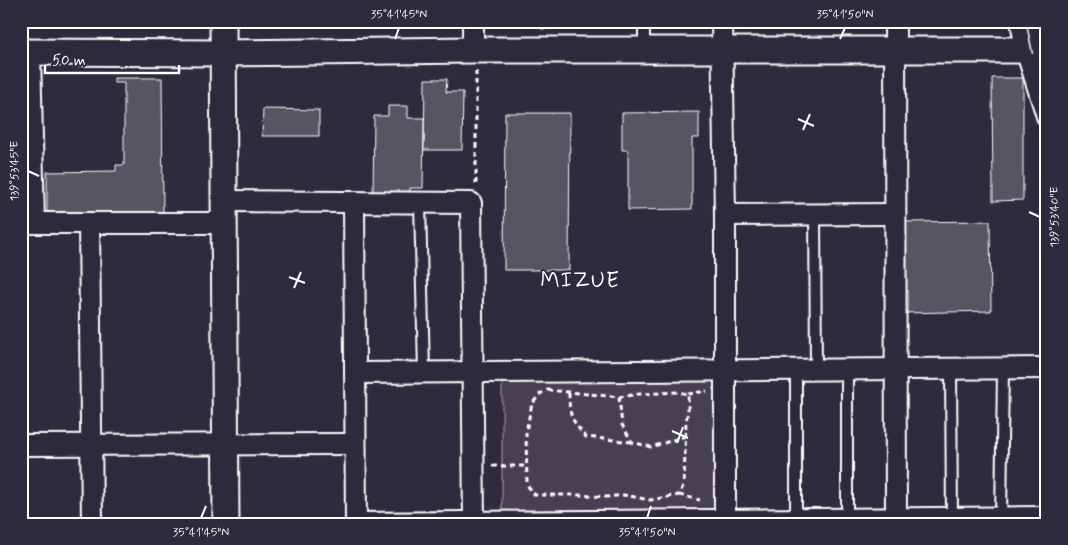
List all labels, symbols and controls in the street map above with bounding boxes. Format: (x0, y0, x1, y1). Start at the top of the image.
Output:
text: 35°41'45"N (371, 7, 427, 23)
text: 35°41'50"N (817, 7, 874, 23)
scale bar (45, 42, 179, 74)
text: 50 m (52, 51, 86, 71)
text: 139°53'45"E (7, 141, 23, 201)
text: 139°53'40"E (1047, 187, 1063, 247)
district label: MIZUE (540, 267, 620, 295)
text: 35°41'45"N (173, 525, 229, 541)
text: 35°41'50"N (619, 525, 676, 541)

